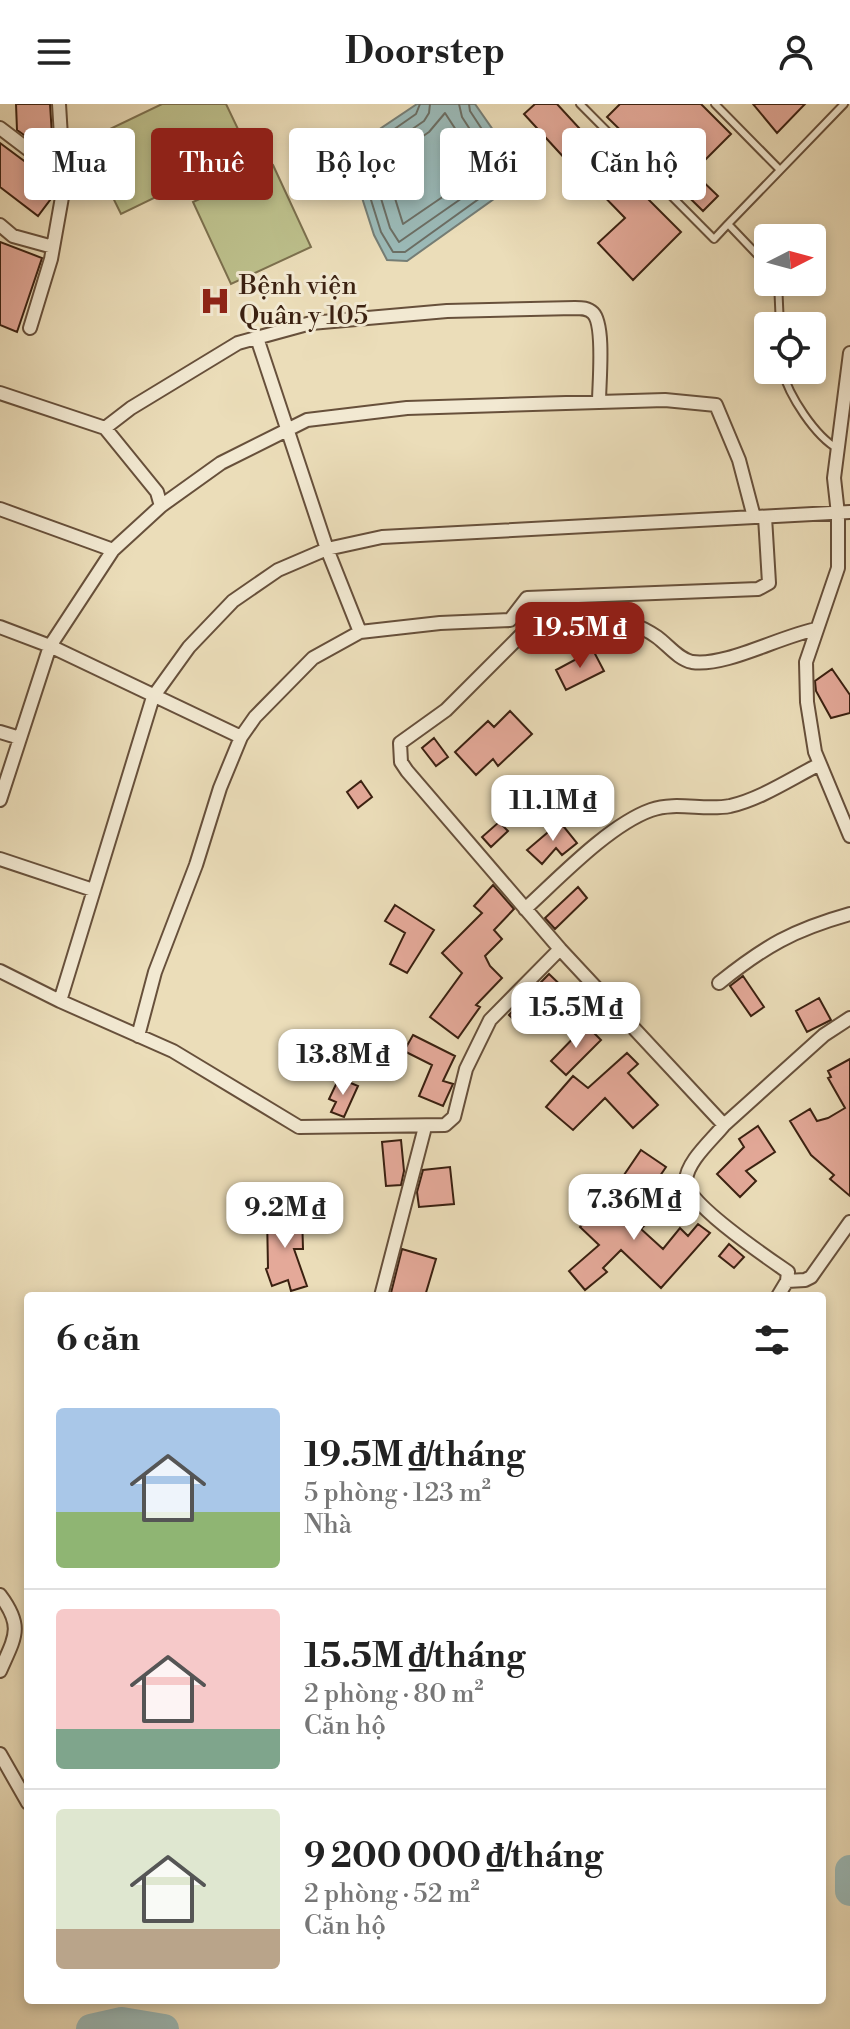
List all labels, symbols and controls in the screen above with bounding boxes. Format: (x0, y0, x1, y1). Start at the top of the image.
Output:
icon: menu (32, 30, 76, 74)
text: Doorstep (345, 30, 505, 75)
icon: person (774, 30, 818, 74)
chip: Mua (24, 128, 135, 200)
chip: Thuê (151, 128, 273, 200)
chip: Bộ lọc (289, 128, 424, 200)
chip: Mới (440, 128, 546, 200)
chip: Căn hộ (562, 128, 706, 200)
north arrow (754, 224, 826, 296)
map controls (754, 224, 826, 384)
place label: Bệnh viện Quân y 105 (238, 270, 368, 332)
hospital icon: Bệnh viện Quân y 105 (198, 284, 232, 318)
button: locate (754, 312, 826, 384)
pin: 19.5M ₫ (506, 602, 654, 670)
text: 19.5M ₫ (533, 612, 627, 644)
pin: 11.1M ₫ (479, 775, 627, 843)
text: 11.1M ₫ (509, 785, 597, 817)
pin: 15.5M ₫ (502, 982, 650, 1050)
text: 15.5M ₫ (529, 992, 623, 1024)
pin: 13.8M ₫ (269, 1029, 417, 1097)
text: 13.8M ₫ (296, 1039, 390, 1071)
pin: 7.36M ₫ (560, 1174, 708, 1242)
pin: 9.2M ₫ (220, 1182, 350, 1250)
text: 7.36M ₫ (587, 1184, 681, 1216)
text: 9.2M ₫ (244, 1192, 326, 1224)
icon: filters (750, 1318, 794, 1362)
text: 6 căn (56, 1319, 140, 1361)
text: 19.5M ₫/tháng (304, 1435, 525, 1477)
icon: home (120, 1440, 216, 1536)
text: 5 phòng · 123 m² (304, 1477, 491, 1509)
text: Nhà (304, 1509, 352, 1541)
text: 15.5M ₫/tháng (304, 1636, 525, 1678)
icon: home (120, 1641, 216, 1737)
text: 2 phòng · 80 m² (304, 1678, 484, 1710)
text: Căn hộ (304, 1710, 386, 1742)
text: 9 200 000 ₫/tháng (304, 1836, 603, 1878)
icon: home (120, 1841, 216, 1937)
text: 2 phòng · 52 m² (304, 1878, 480, 1910)
text: Căn hộ (304, 1910, 386, 1942)

